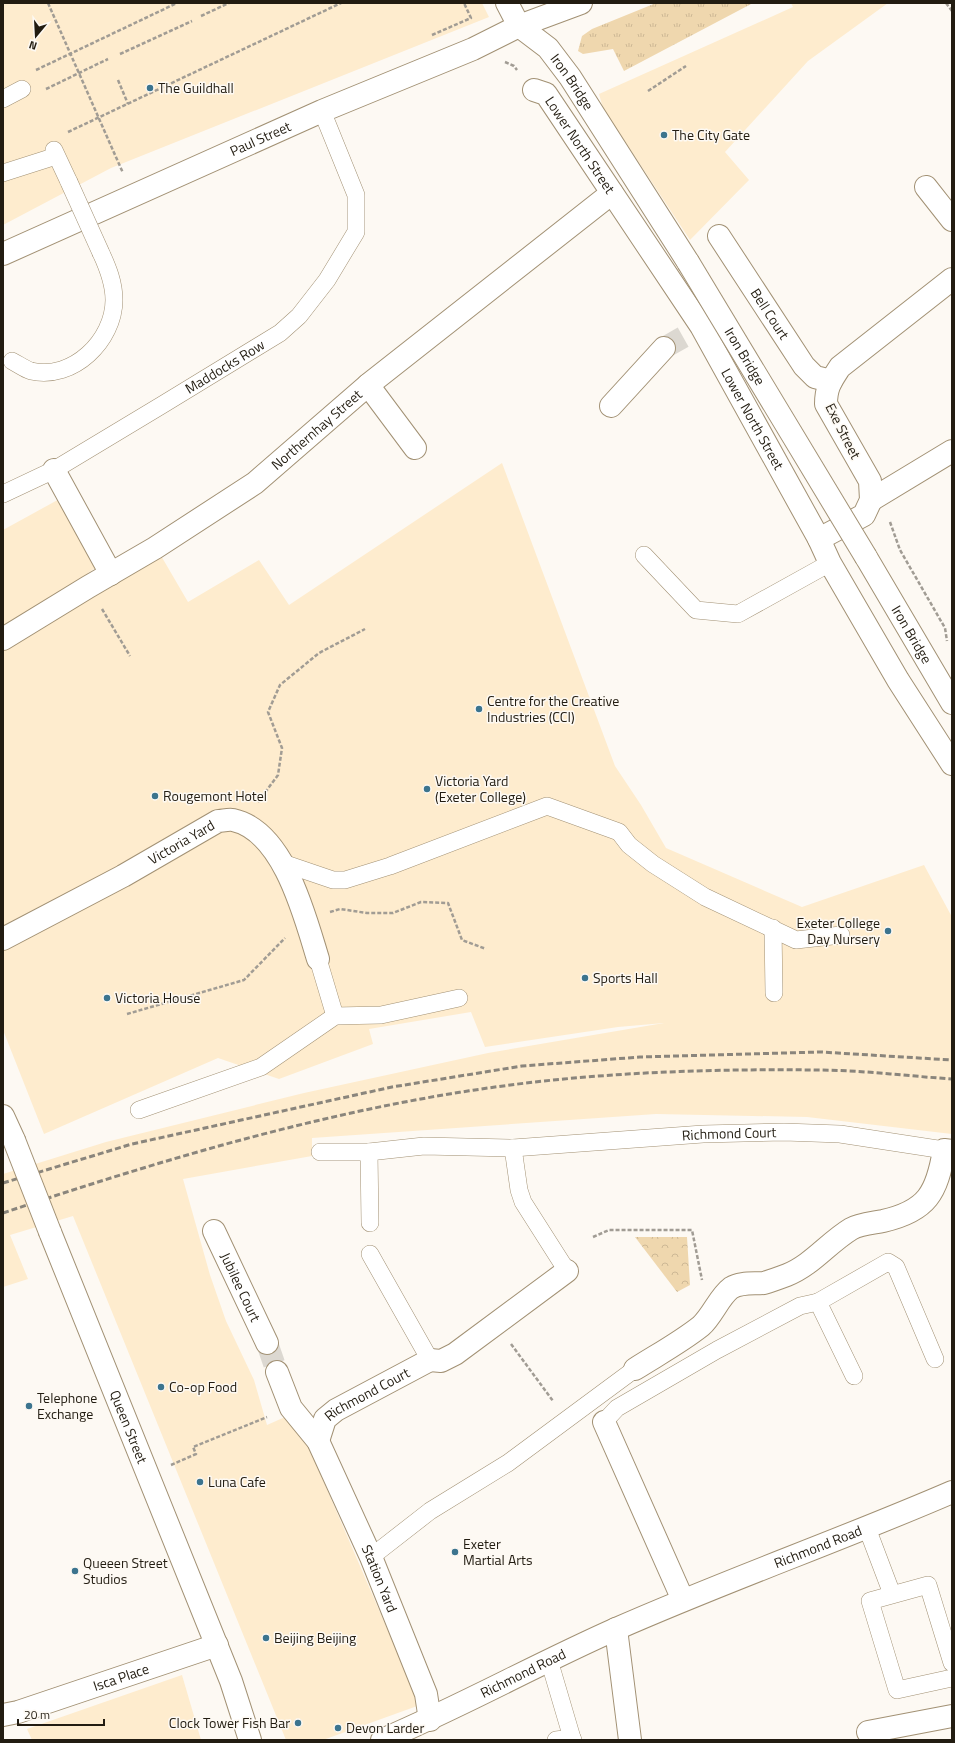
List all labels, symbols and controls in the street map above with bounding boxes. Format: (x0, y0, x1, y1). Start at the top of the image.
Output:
north arrow (16, 16, 56, 56)
text: N (27, 37, 39, 54)
street label: Iron Bridge (546, 49, 599, 114)
place label: The Guildhall (158, 77, 234, 98)
marker: The Guildhall (145, 83, 155, 93)
street label: Lower North Street (540, 92, 621, 198)
street label: Paul Street (226, 115, 294, 161)
place label: The City Gate (672, 124, 750, 145)
marker: The City Gate (659, 130, 669, 140)
street label: Bell Court (746, 284, 795, 343)
street label: Iron Bridge (720, 323, 771, 389)
street label: Maddocks Row (181, 334, 269, 399)
street label: Lower North Street (716, 364, 790, 473)
street label: Northernhay Street (266, 384, 366, 474)
street label: Exe Street (820, 399, 866, 462)
street label: Iron Bridge (887, 601, 938, 667)
place label: Centre for the Creative Industries (CCI) (487, 690, 619, 727)
marker: Centre for the Creative Industries (CCI) (474, 704, 484, 714)
place label: Victoria Yard (Exeter College) (435, 770, 526, 807)
marker: Victoria Yard (Exeter College) (422, 784, 432, 794)
place label: Rougemont Hotel (163, 785, 267, 806)
marker: Rougemont Hotel (150, 791, 160, 801)
street label: Victoria Yard (144, 814, 218, 869)
place label: Exeter College Day Nursery (796, 912, 880, 949)
marker: Exeter College Day Nursery (883, 926, 893, 936)
place label: Sports Hall (593, 967, 658, 988)
marker: Sports Hall (580, 973, 590, 983)
place label: Victoria House (115, 987, 200, 1008)
marker: Victoria House (102, 993, 112, 1003)
street label: Richmond Court (681, 1121, 777, 1146)
street label: Jubilee Court (216, 1249, 266, 1325)
street label: Richmond Court (319, 1362, 413, 1426)
place label: Co-op Food (169, 1376, 237, 1397)
marker: Co-op Food (156, 1382, 166, 1392)
place label: Telephone Exchange (37, 1387, 97, 1424)
street label: Queen Street (105, 1387, 153, 1467)
marker: Telephone Exchange (24, 1401, 34, 1411)
place label: Luna Cafe (208, 1471, 266, 1492)
marker: Luna Cafe (195, 1477, 205, 1487)
street label: Richmond Road (771, 1519, 865, 1573)
place label: Exeter Martial Arts (463, 1533, 533, 1570)
street label: Station Yard (357, 1541, 403, 1615)
marker: Exeter Martial Arts (450, 1547, 460, 1557)
place label: Queeen Street Studios (83, 1552, 168, 1589)
marker: Queeen Street Studios (70, 1566, 80, 1576)
place label: Beijing Beijing (274, 1627, 356, 1648)
marker: Beijing Beijing (261, 1633, 271, 1643)
street label: Richmond Road (476, 1643, 569, 1703)
street label: Isca Place (90, 1658, 152, 1696)
scale bar (18, 1701, 104, 1727)
text: 20 m (24, 1705, 50, 1724)
place label: Clock Tower Fish Bar (169, 1712, 290, 1733)
place label: Devon Larder (346, 1717, 424, 1738)
marker: Clock Tower Fish Bar (293, 1718, 303, 1728)
marker: Devon Larder (333, 1723, 343, 1733)

